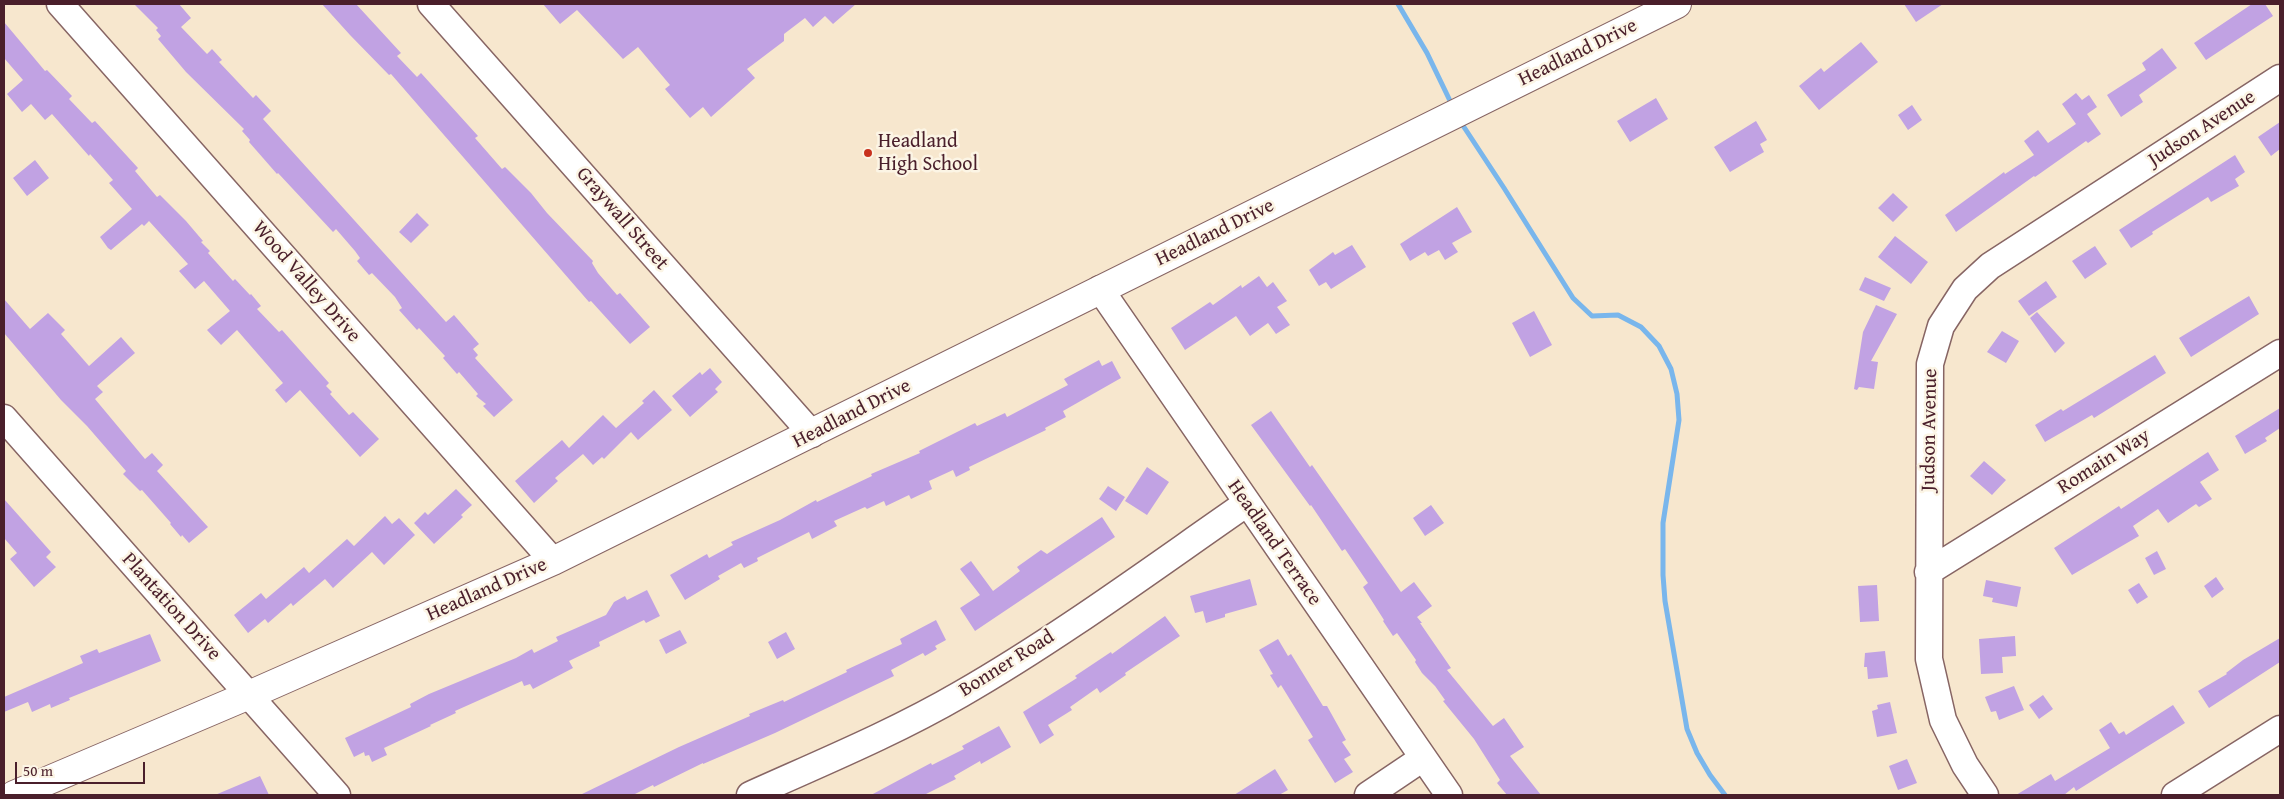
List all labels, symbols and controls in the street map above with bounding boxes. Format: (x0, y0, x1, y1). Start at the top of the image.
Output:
street label: Headland Drive (1515, 14, 1641, 92)
street label: Judson Avenue (2144, 85, 2260, 173)
place label: Headland High School (878, 130, 978, 177)
marker: Headland High School (862, 147, 874, 159)
street label: Graywall Street (571, 163, 673, 275)
street label: Headland Drive (1152, 194, 1278, 272)
street label: Wood Valley Drive (247, 216, 365, 348)
street label: Judson Avenue (1917, 368, 1943, 492)
street label: Headland Drive (789, 374, 915, 454)
street label: Romain Way (2053, 424, 2155, 500)
street label: Headland Terrace (1222, 476, 1326, 610)
street label: Plantation Drive (116, 548, 226, 666)
street label: Headland Drive (423, 553, 551, 627)
street label: Bonner Road (955, 625, 1059, 703)
scale bar (18, 752, 148, 784)
text: 50 m (23, 760, 53, 781)

